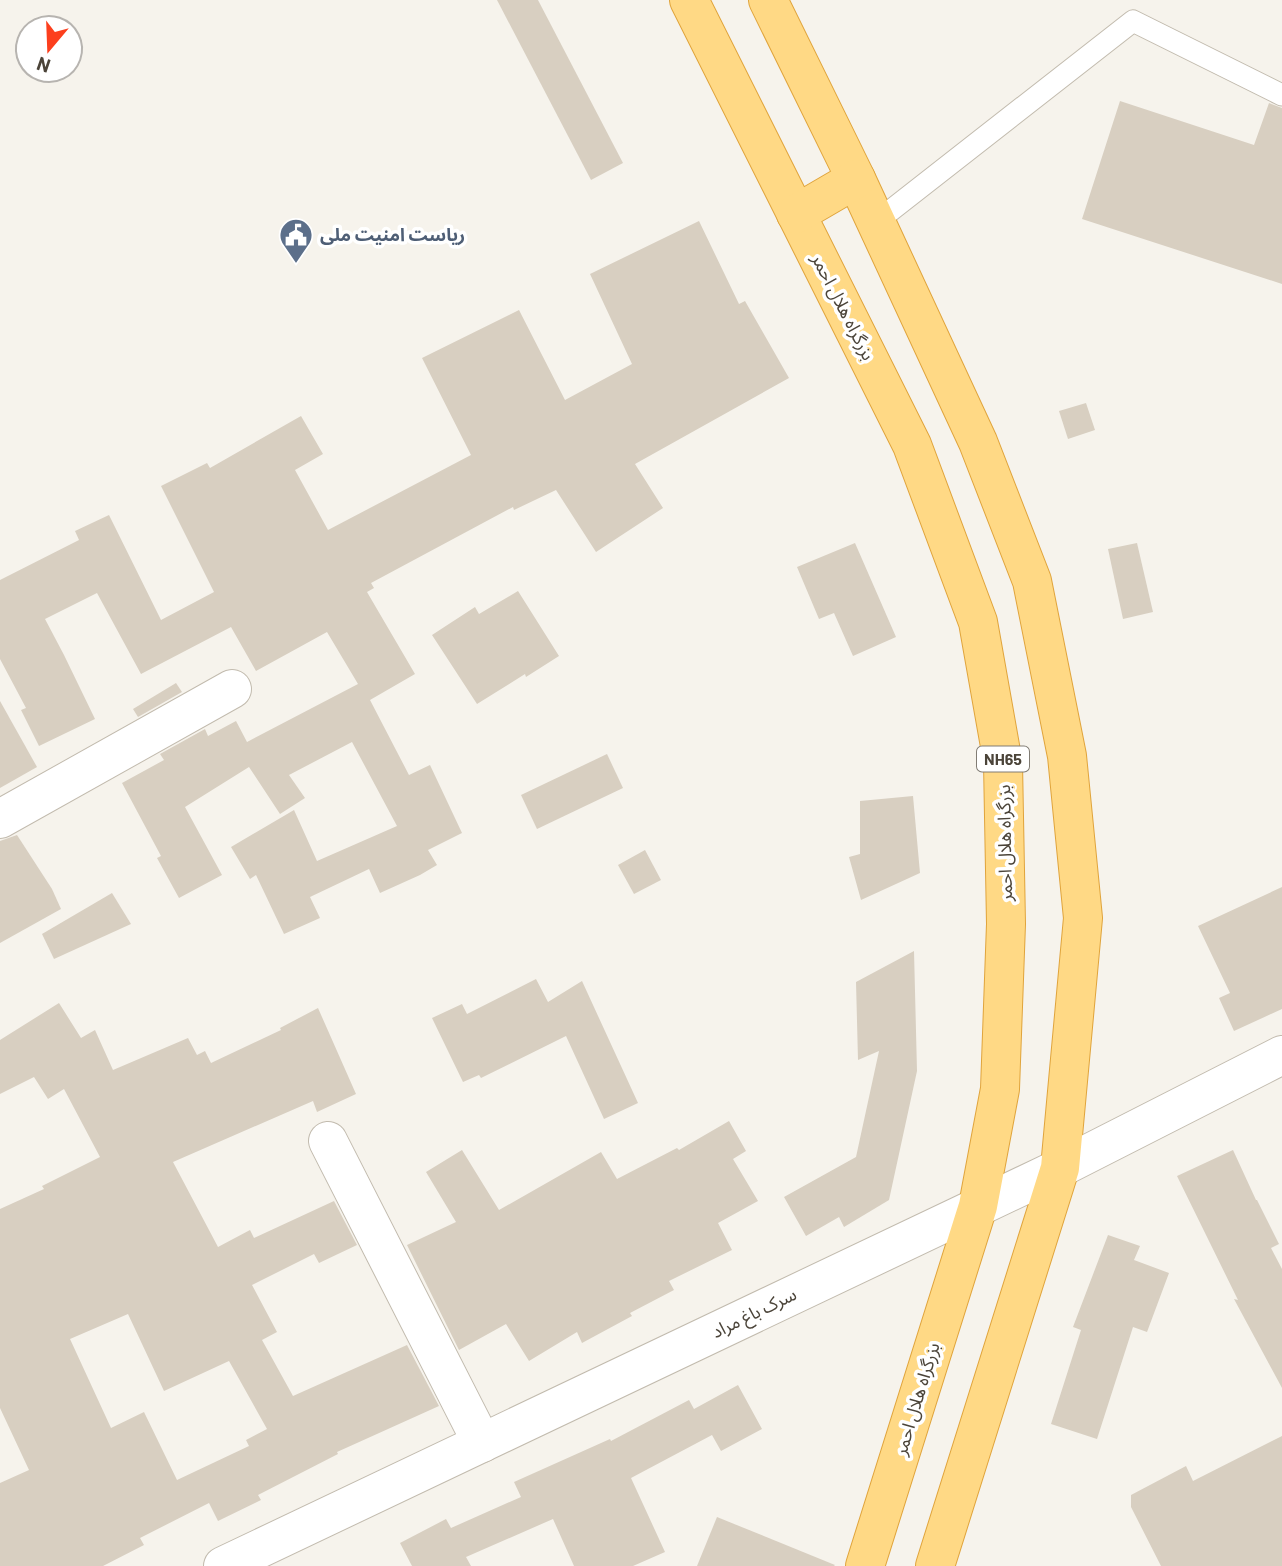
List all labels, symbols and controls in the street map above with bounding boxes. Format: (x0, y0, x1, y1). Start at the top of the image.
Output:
north arrow (14, 14, 84, 84)
text: N (34, 53, 53, 78)
public building icon: ریاست امنیت ملی (277, 216, 315, 265)
place label: ریاست امنیت ملی (320, 223, 465, 246)
street label: بزرگراه هلال احمر (806, 249, 880, 364)
road number: NH65 (977, 746, 1029, 772)
street label: بزرگراه هلال احمر (992, 784, 1017, 903)
street label: سرک باغ مراد (708, 1282, 801, 1346)
street label: بزرگراه هلال احمر (888, 1340, 945, 1459)

